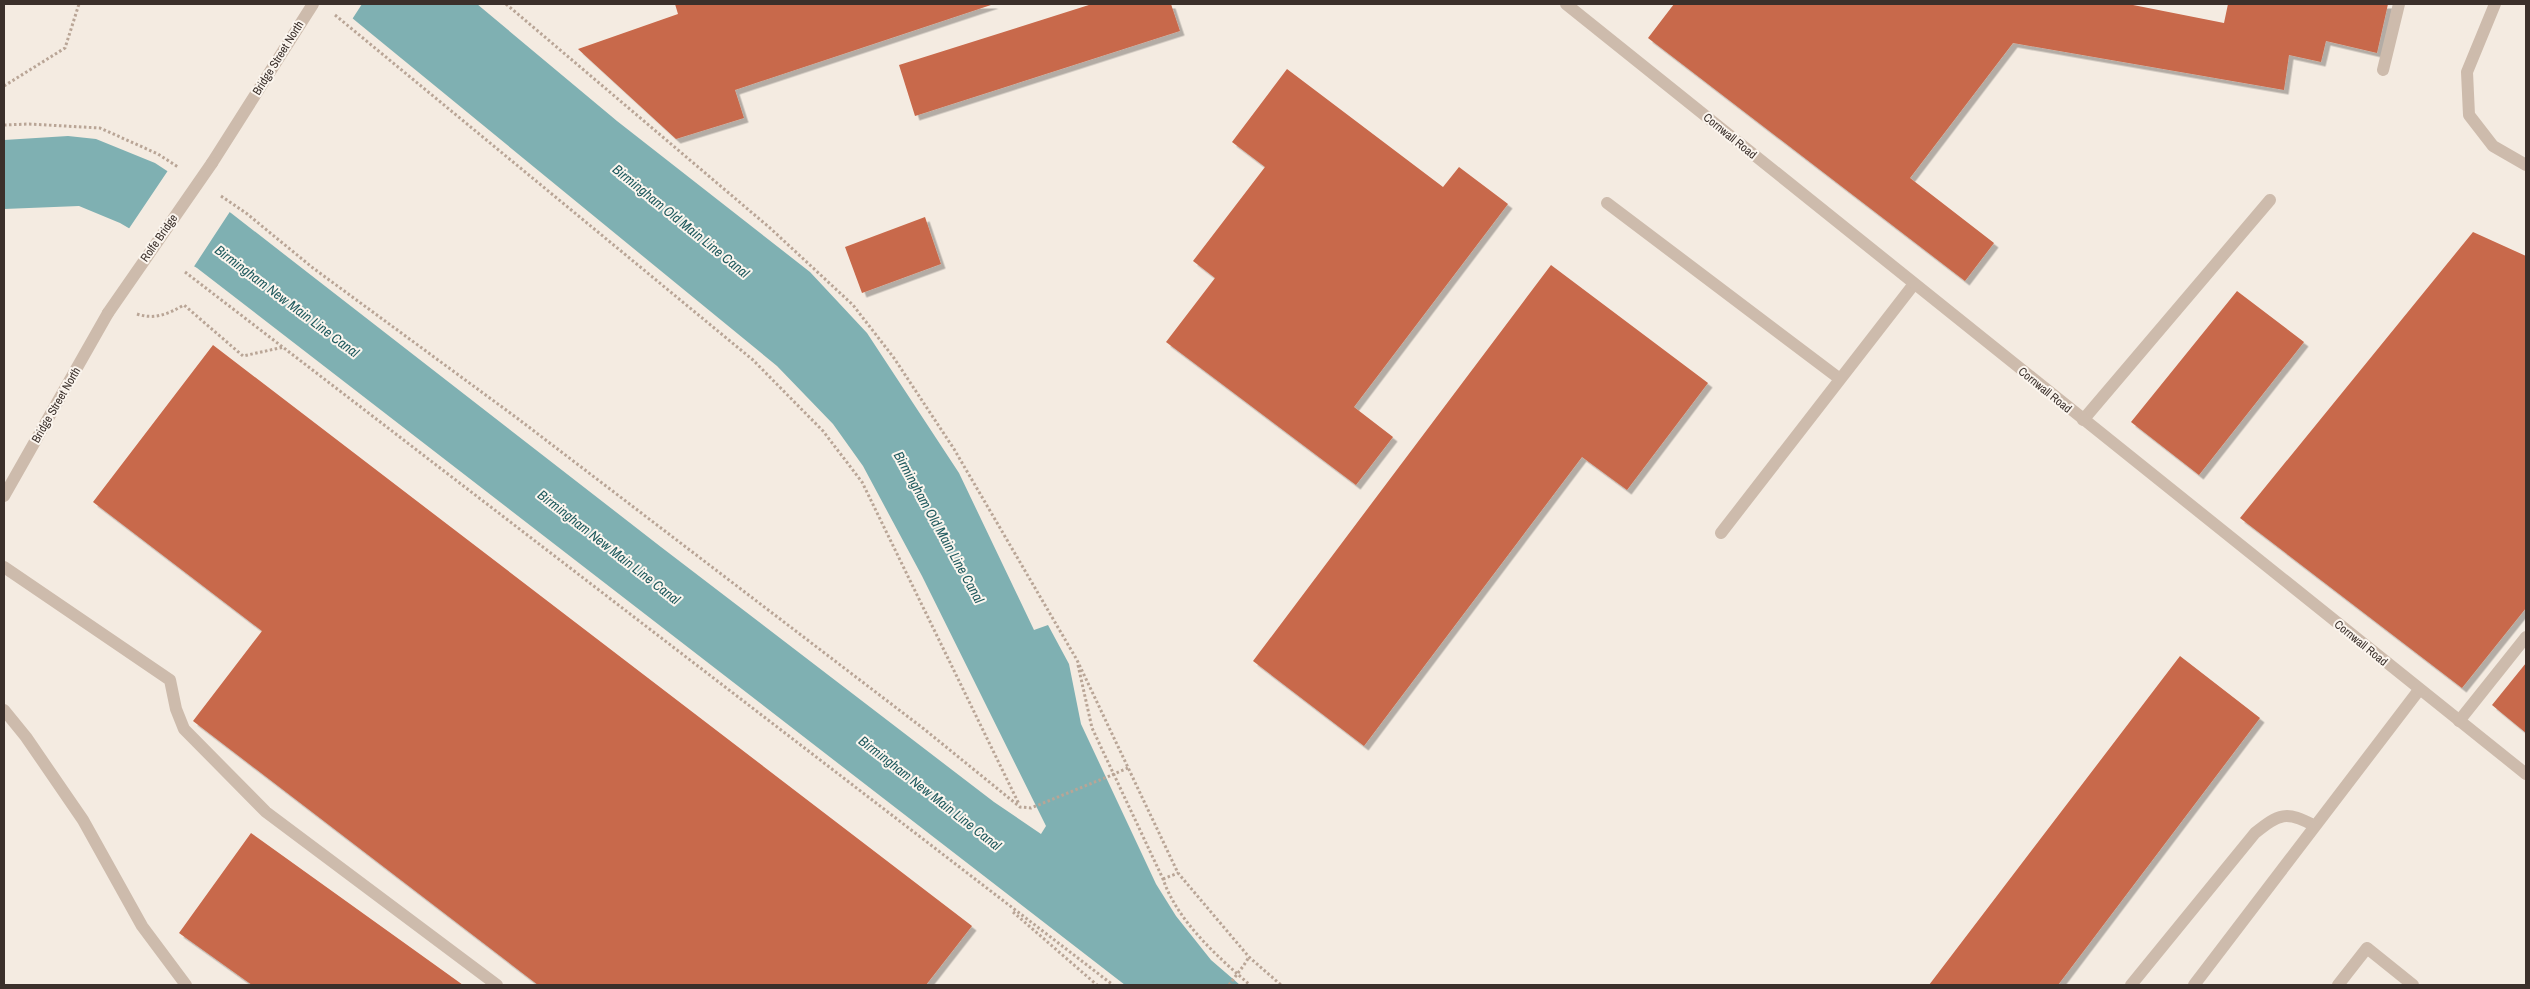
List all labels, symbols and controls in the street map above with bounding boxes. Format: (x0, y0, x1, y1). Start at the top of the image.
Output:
street label: Bridge Street North (249, 18, 307, 98)
street label: Cornwall Road (1700, 109, 1760, 163)
water label: Birmingham Old Main Line Canal (609, 160, 753, 282)
street label: Rolfe Bridge (137, 211, 181, 265)
water label: Birmingham New Main Line Canal (211, 241, 363, 361)
street label: Cornwall Road (2015, 363, 2075, 417)
street label: Bridge Street North (28, 364, 84, 446)
water label: Birmingham Old Main Line Canal (890, 448, 989, 607)
water label: Birmingham New Main Line Canal (534, 486, 684, 609)
street label: Cornwall Road (2331, 616, 2391, 670)
water label: Birmingham New Main Line Canal (855, 732, 1005, 855)

